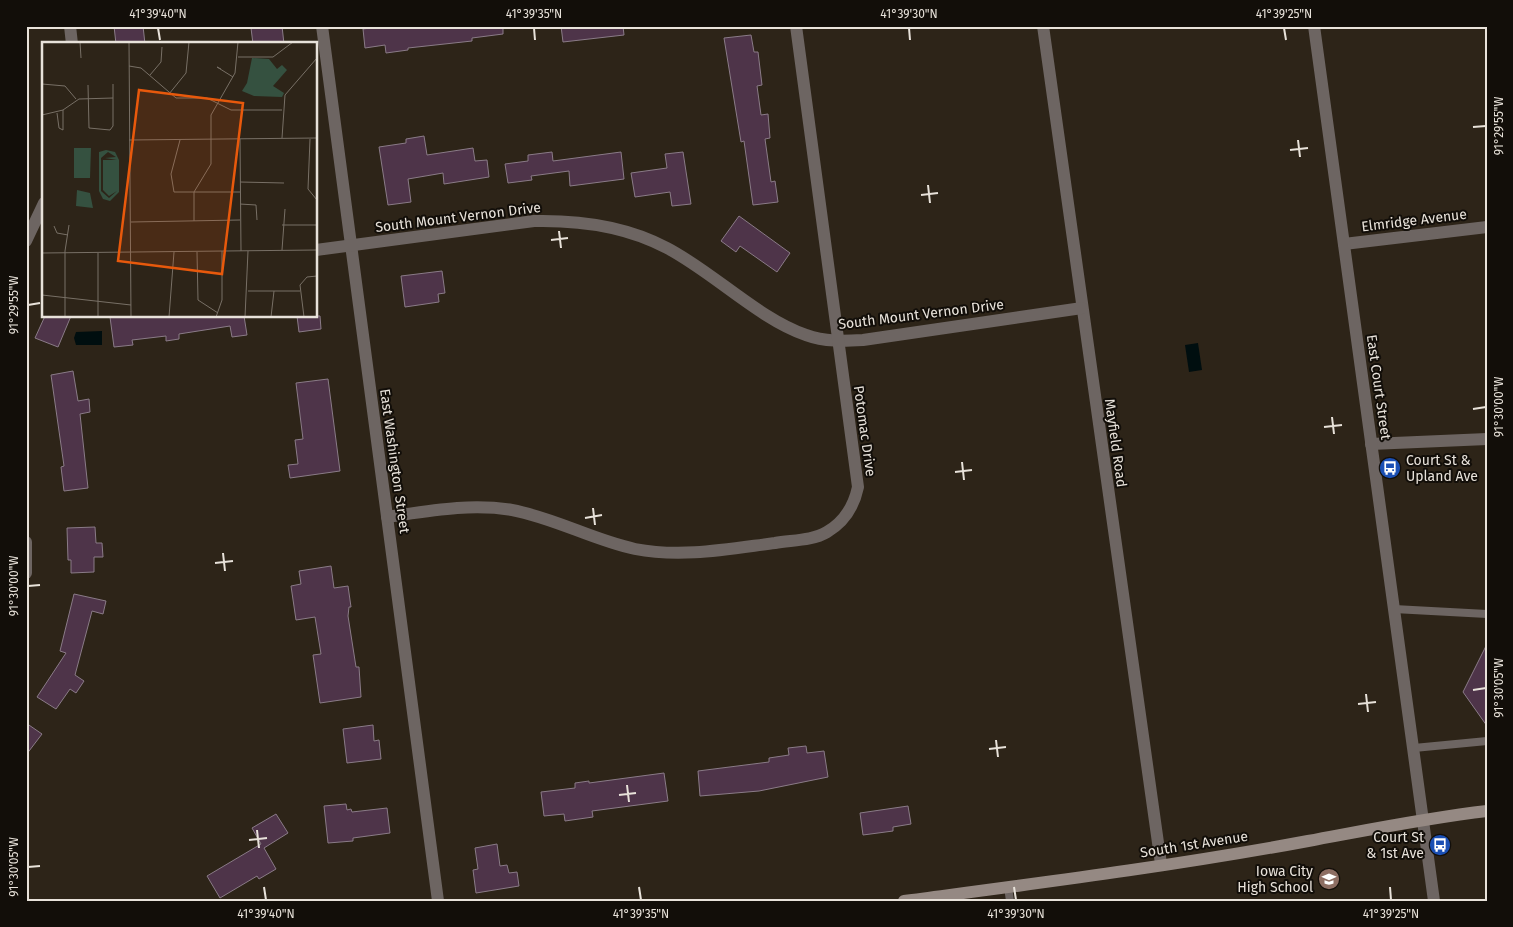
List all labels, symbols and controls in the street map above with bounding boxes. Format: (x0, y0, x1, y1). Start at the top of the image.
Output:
text: 41°39'40"N (129, 7, 187, 21)
text: 41°39'35"N (506, 7, 562, 21)
text: 41°39'30"N (880, 7, 938, 21)
text: 41°39'25"N (1256, 7, 1312, 21)
inset map (42, 42, 318, 318)
text: 91°29'55"W (1492, 97, 1506, 155)
street label: South Mount Vernon Drive (374, 199, 542, 236)
street label: Elmridge Avenue (1360, 206, 1468, 235)
text: 91°29'55"W (7, 276, 21, 334)
street label: South Mount Vernon Drive (837, 296, 1005, 333)
street label: East Court Street (1363, 333, 1394, 442)
text: 91°30'00"W (1492, 377, 1506, 437)
street label: Potomac Drive (850, 384, 879, 478)
street label: East Washington Street (376, 388, 413, 535)
street label: Mayfield Road (1101, 398, 1130, 488)
place label: Court St & Upland Ave (1406, 452, 1478, 485)
bus stop icon: Court St & Upland Ave (1378, 456, 1402, 480)
text: 91°30'00"W (7, 556, 21, 616)
text: 91°30'05"W (1492, 658, 1506, 718)
street label: South 1st Avenue (1139, 828, 1249, 861)
place label: Court St & 1st Ave (1366, 829, 1425, 862)
bus stop icon: Court St & 1st Ave (1428, 833, 1452, 857)
text: 91°30'05"W (7, 837, 21, 897)
place label: Iowa City High School (1237, 863, 1313, 896)
school or university icon: Iowa City High School (1317, 867, 1341, 891)
text: 41°39'40"N (237, 907, 295, 921)
text: 41°39'35"N (613, 907, 669, 921)
text: 41°39'30"N (987, 907, 1045, 921)
text: 41°39'25"N (1363, 907, 1419, 921)

